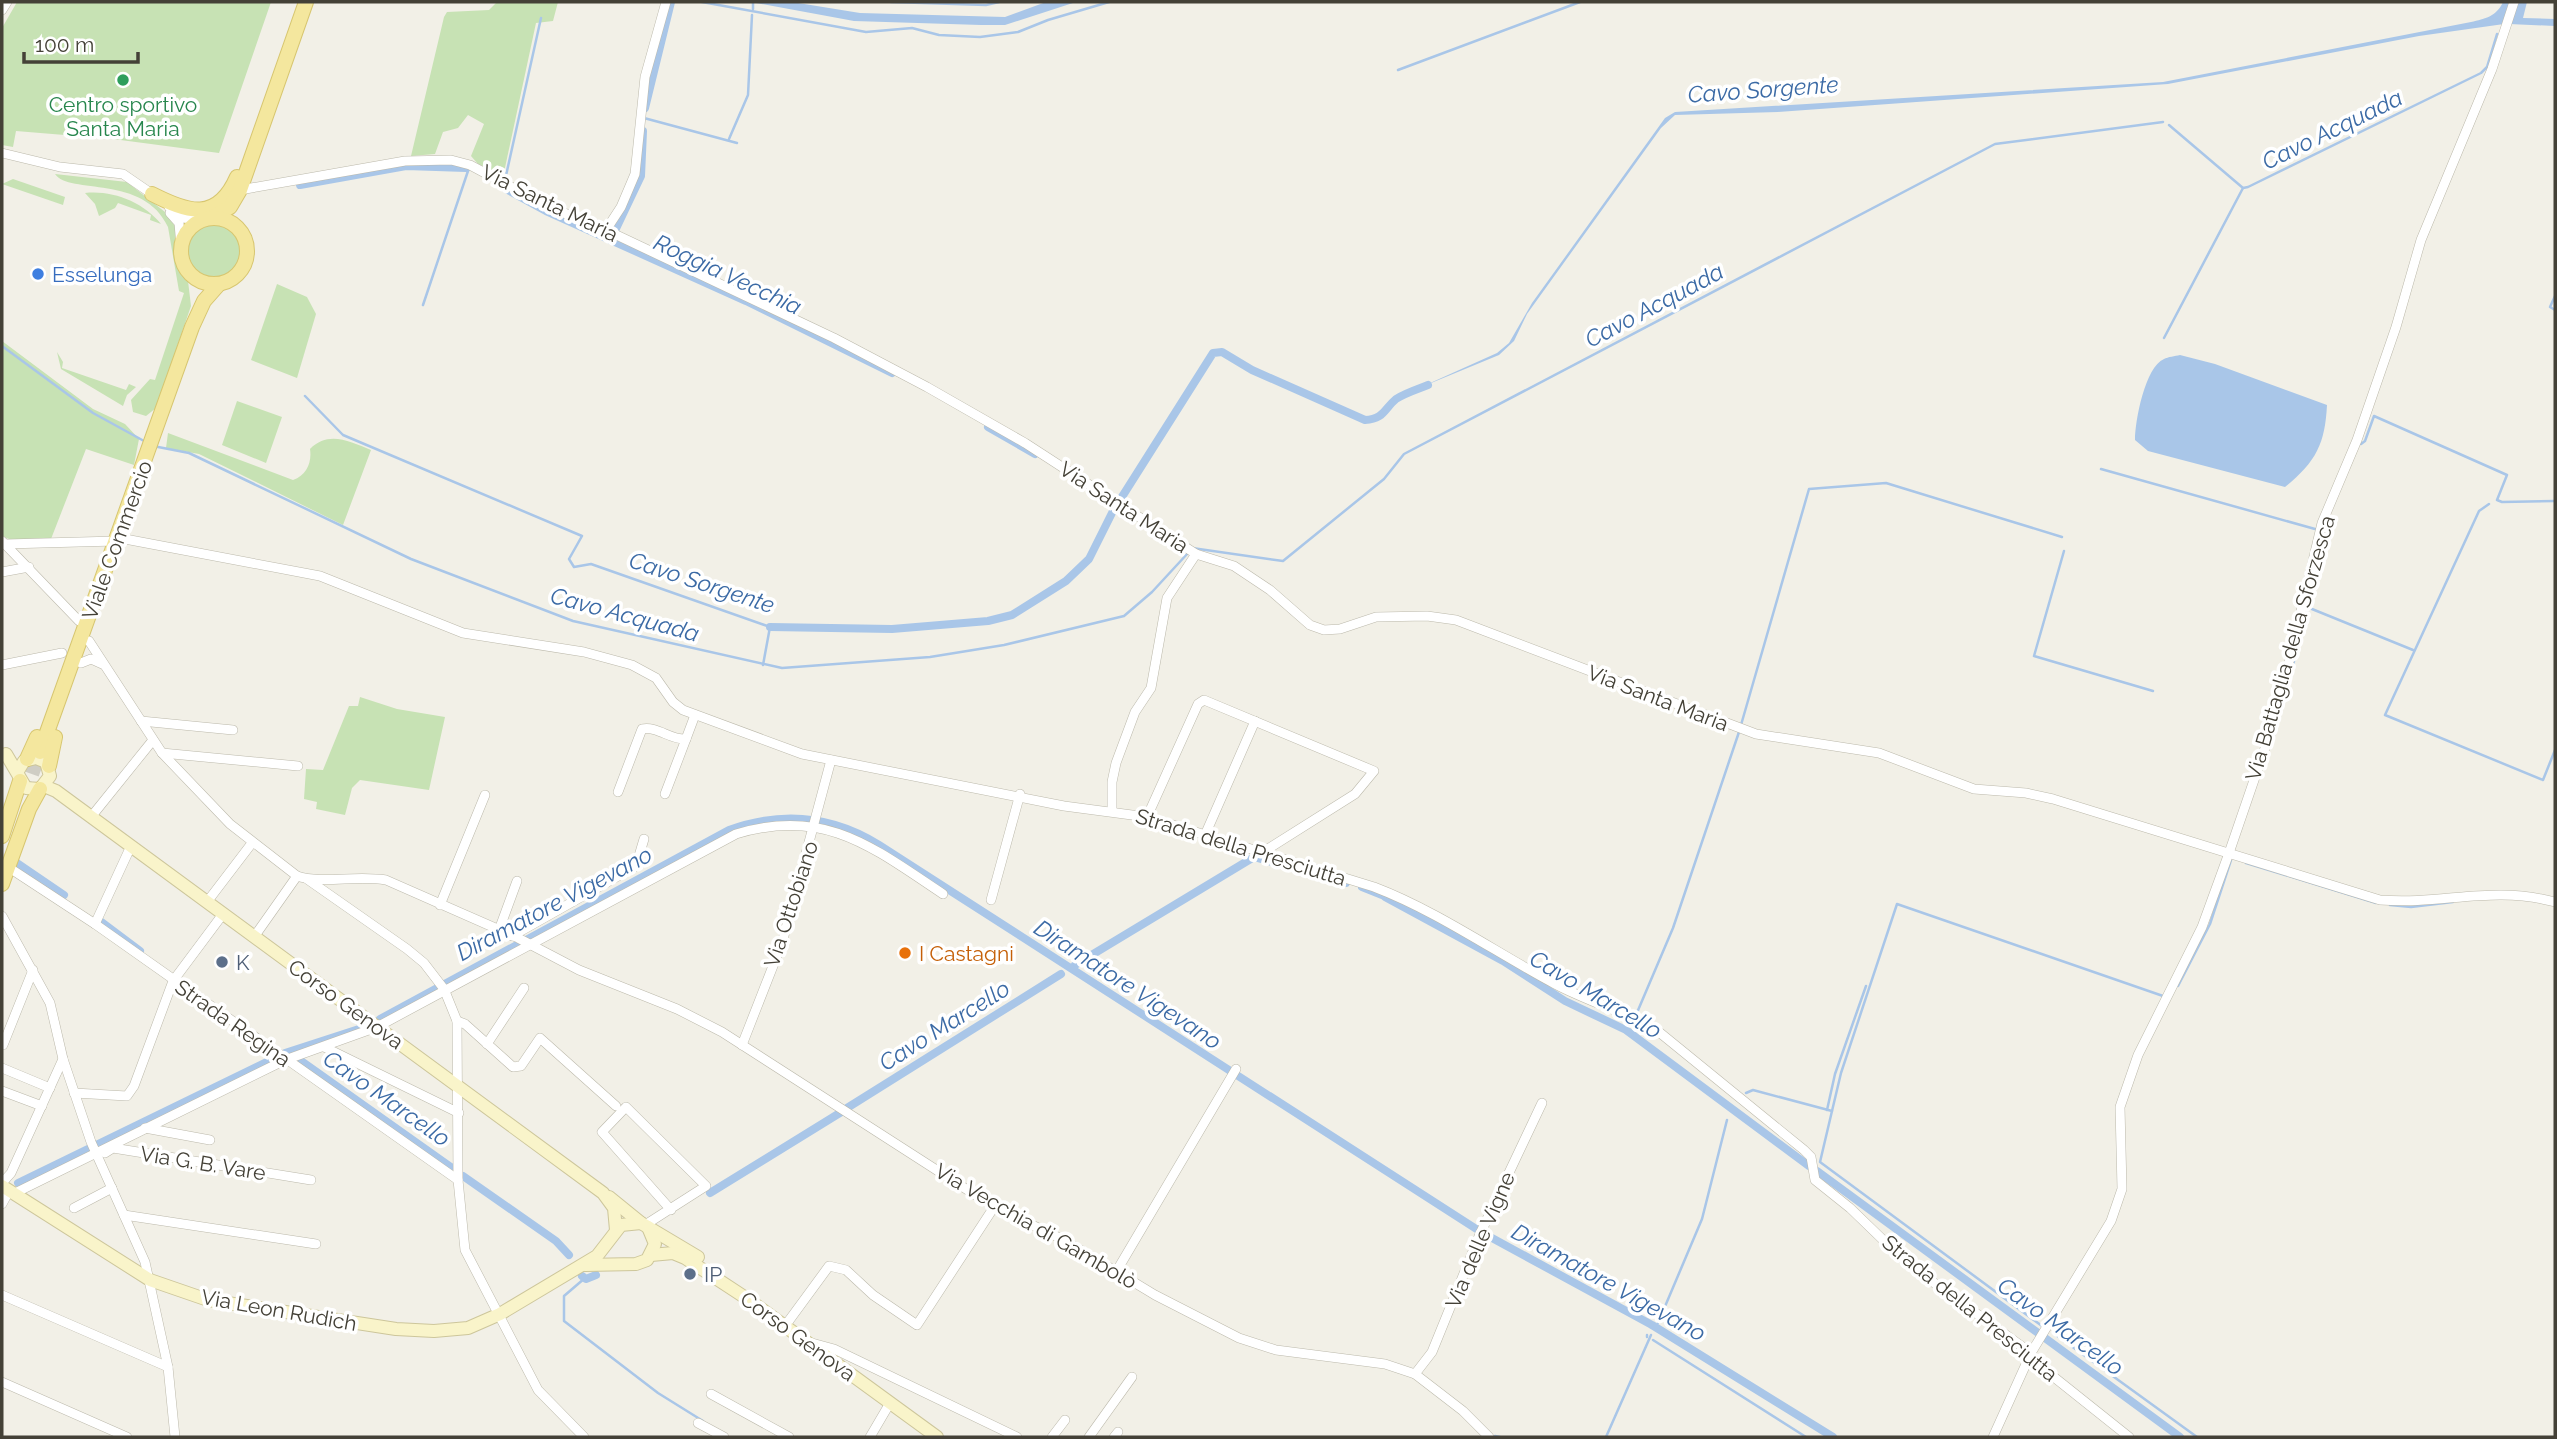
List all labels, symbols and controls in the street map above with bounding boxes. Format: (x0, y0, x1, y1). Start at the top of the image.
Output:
scale bar (24, 21, 138, 65)
text: 100 m (35, 32, 94, 57)
water label: Cavo Sorgente (1687, 70, 1839, 108)
marker: Centro sportivo Santa Maria (115, 72, 131, 88)
water label: Cavo Acquada (2257, 83, 2407, 175)
place label: Centro sportivo Santa Maria (49, 92, 197, 141)
street label: Via Santa Maria (478, 159, 622, 247)
water label: Roggia Vecchia (650, 228, 806, 320)
water label: Cavo Acquada (1580, 257, 1728, 353)
place label: Esselunga (52, 262, 152, 287)
marker: Esselunga (30, 266, 46, 282)
street label: Via Santa Maria (1055, 456, 1193, 558)
street label: Viale Commercio (77, 457, 157, 623)
street label: Via Battaglia della Sforzesca (2240, 513, 2340, 783)
water label: Cavo Sorgente (626, 546, 778, 618)
water label: Cavo Acquada (548, 581, 703, 647)
street label: Via Santa Maria (1584, 660, 1732, 736)
street label: Strada della Presciutta (1133, 803, 1349, 891)
street label: Via Ottobiano (759, 838, 823, 970)
water label: Diramatore Vigevano (452, 840, 656, 966)
water label: Diramatore Vigevano (1029, 913, 1227, 1055)
place label: I Castagni (919, 941, 1014, 966)
water label: Cavo Marcello (1525, 944, 1667, 1044)
marker: I Castagni (897, 945, 913, 961)
place label: K (236, 950, 250, 975)
marker: K (214, 954, 230, 970)
street label: Corso Genova (283, 954, 409, 1054)
street label: Strada Regina (170, 974, 296, 1072)
water label: Cavo Marcello (874, 974, 1014, 1076)
water label: Cavo Marcello (318, 1044, 456, 1152)
street label: Via G. B. Vare (139, 1141, 267, 1185)
street label: Via Vecchia di Gambolò (931, 1158, 1141, 1294)
street label: Via delle Vigne (1440, 1168, 1520, 1312)
water label: Diramatore Vigevano (1507, 1217, 1711, 1347)
street label: Strada della Presciutta (1877, 1230, 2063, 1386)
place label: IP (704, 1262, 722, 1287)
marker: IP (682, 1266, 698, 1282)
water label: Cavo Marcello (1993, 1271, 2129, 1381)
street label: Via Leon Rudich (199, 1284, 359, 1336)
street label: Corso Genova (735, 1286, 861, 1386)

